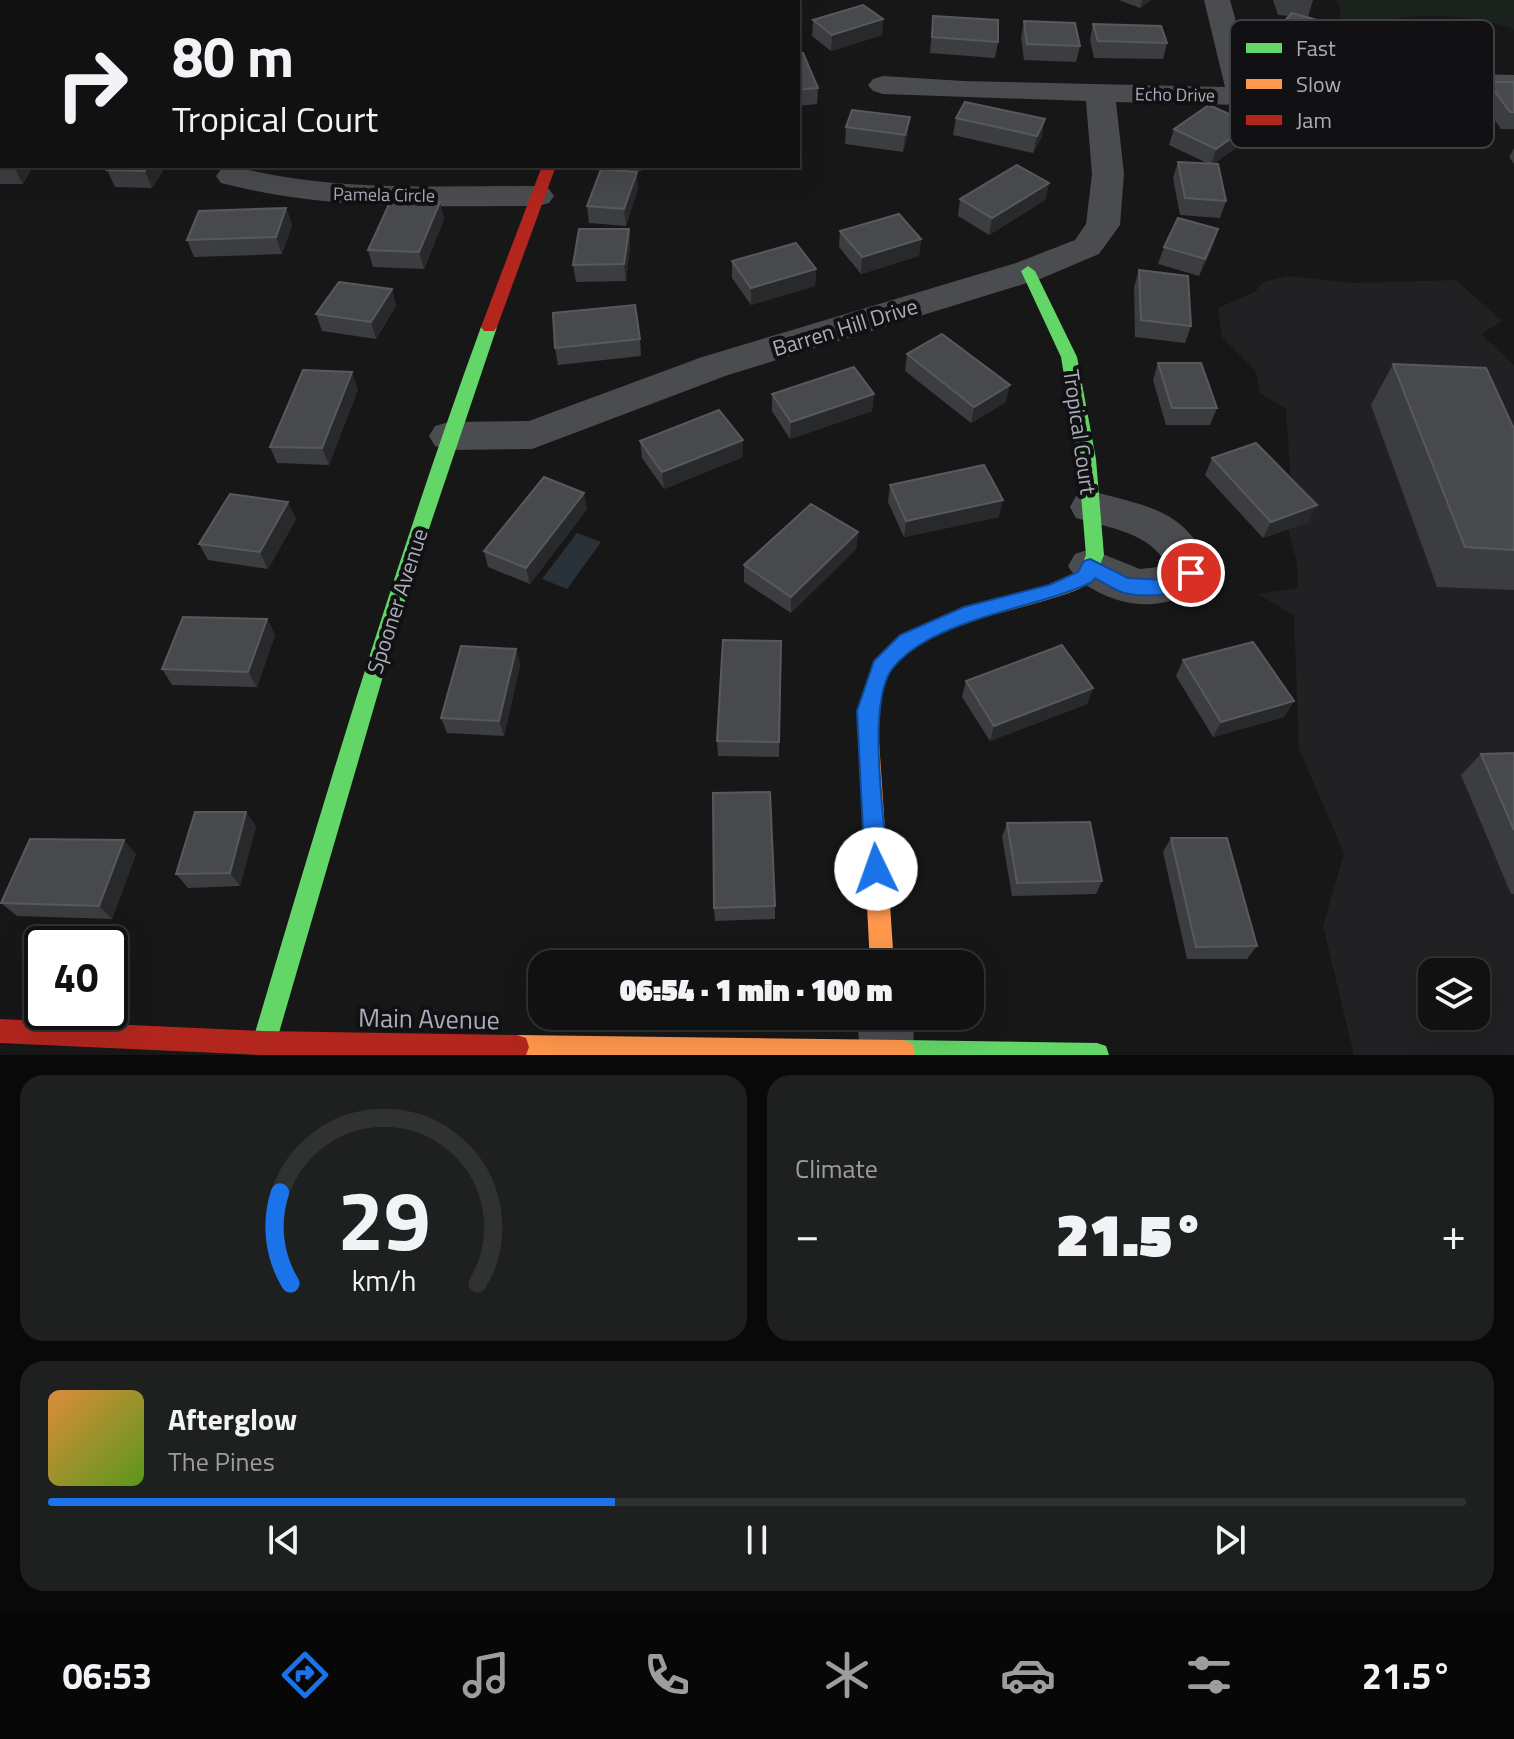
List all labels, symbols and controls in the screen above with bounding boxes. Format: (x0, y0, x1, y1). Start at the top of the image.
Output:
text: 80 m (172, 14, 294, 99)
legend (1230, 20, 1494, 148)
text: Fast (1296, 31, 1336, 65)
icon: right (40, 32, 144, 136)
text: Slow (1296, 67, 1342, 101)
street label: Echo Drive (1135, 80, 1215, 109)
text: Tropical Court (172, 91, 378, 146)
text: Jam (1296, 103, 1332, 137)
street label: Pamela Circle (333, 180, 435, 209)
street label: Barren Hill Drive (768, 289, 922, 365)
street label: Tropical Court (1054, 367, 1106, 497)
street label: Spooner Avenue (358, 524, 436, 678)
pin (1157, 539, 1225, 607)
icon: arrive (1169, 551, 1213, 595)
position arrow (834, 827, 918, 911)
speed limit sign: 40 (24, 926, 128, 1030)
map controls (1418, 958, 1490, 1030)
button: layers (1418, 958, 1490, 1030)
text: 06:54 · 1 min · 100 m (620, 967, 892, 1013)
street label: Main Avenue (358, 998, 500, 1039)
text: Climate (795, 1149, 878, 1188)
text: 29 (337, 1156, 430, 1282)
text: 21.5° (1056, 1188, 1205, 1279)
text: − (795, 1200, 820, 1267)
text: + (1441, 1200, 1466, 1267)
text: km/h (351, 1259, 416, 1302)
text: Afterglow (168, 1396, 297, 1442)
text: The Pines (168, 1442, 275, 1481)
icon: previous (262, 1518, 306, 1562)
icon: pause (735, 1518, 779, 1562)
icon: next (1208, 1518, 1252, 1562)
icon: directions (277, 1647, 333, 1703)
icon: music (458, 1647, 514, 1703)
icon: phone (639, 1647, 695, 1703)
icon: climate (819, 1647, 875, 1703)
icon: car (1000, 1647, 1056, 1703)
icon: filters (1181, 1647, 1237, 1703)
text: 06:53 (62, 1648, 152, 1703)
text: 21.5° (1362, 1648, 1452, 1703)

